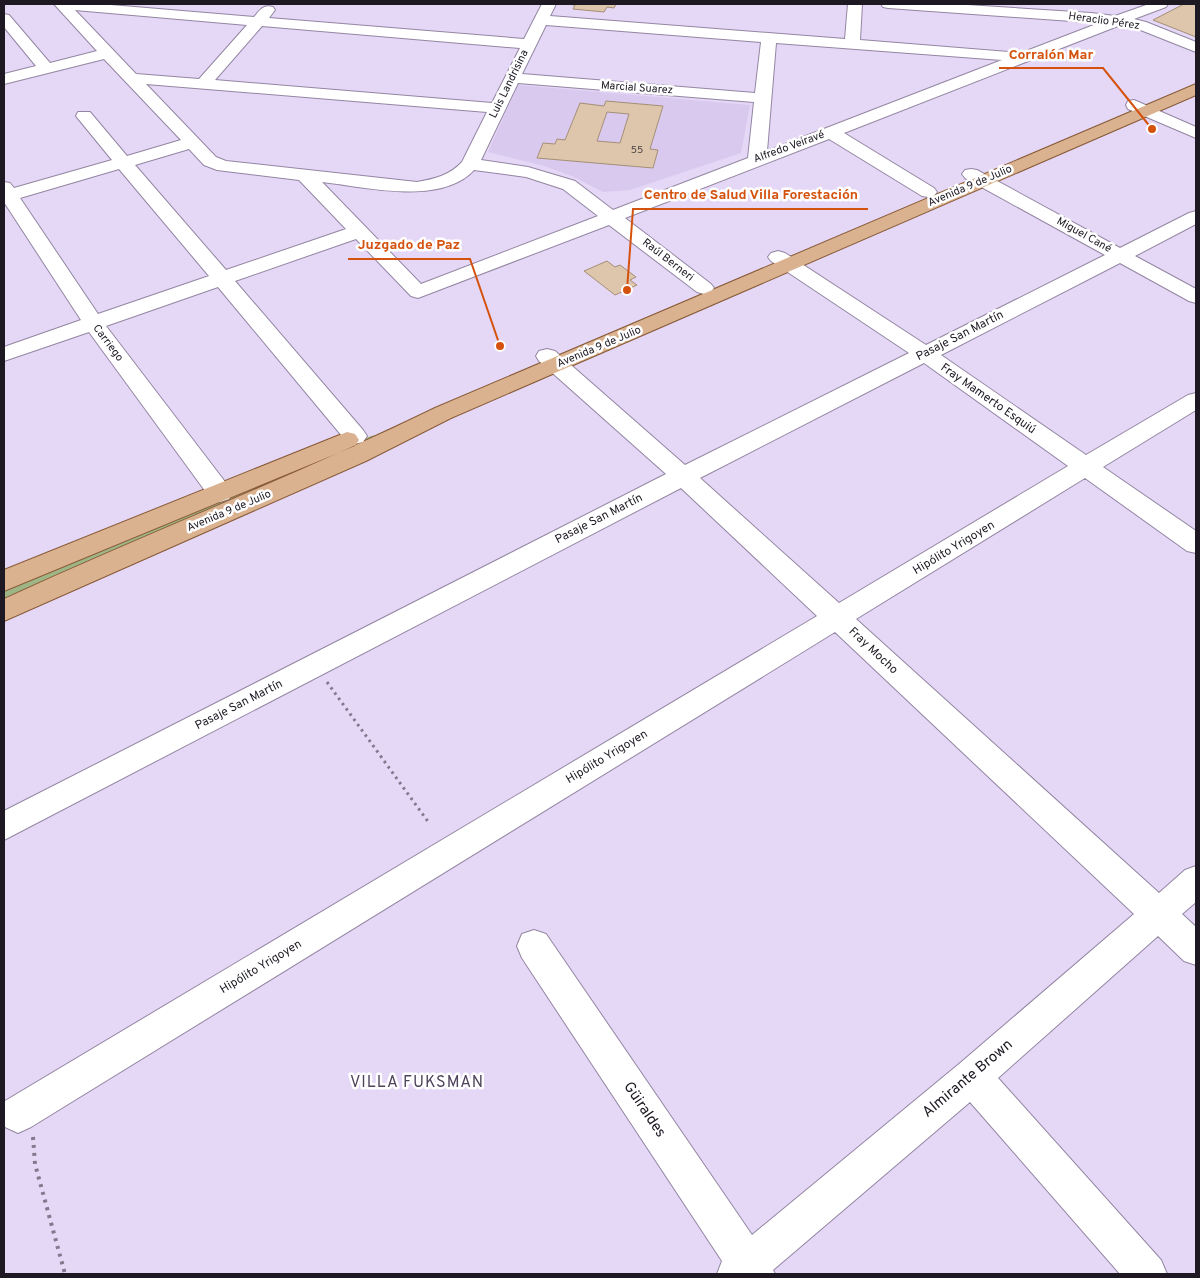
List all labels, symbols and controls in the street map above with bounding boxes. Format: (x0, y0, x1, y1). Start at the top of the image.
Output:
street label: Heraclio Pérez (1067, 9, 1141, 33)
callout: Corralón Mar (999, 39, 1103, 68)
street label: Luis Landrisina (486, 47, 532, 121)
text: Corralón Mar (1009, 47, 1093, 64)
street label: Marcial Suarez (601, 79, 673, 97)
street label: Alfredo Veiravé (751, 128, 827, 166)
house number: 55 (631, 144, 643, 157)
street label: Avenida 9 de Julio (926, 162, 1014, 210)
callout: Centro de Salud Villa Forestación (633, 180, 868, 209)
text: Centro de Salud Villa Forestación (644, 187, 858, 204)
street label: Miguel Cané (1054, 214, 1114, 256)
callout: Juzgado de Paz (348, 230, 470, 259)
street label: Raúl Berneri (639, 236, 697, 284)
text: Juzgado de Paz (358, 237, 460, 254)
street label: Pasaje San Martín (913, 307, 1007, 365)
street label: Carriego (90, 322, 126, 364)
street label: Avenida 9 de Julio (555, 323, 643, 371)
street label: Fray Mamerto Esquiú (937, 360, 1039, 438)
street label: Avenida 9 de Julio (185, 487, 273, 535)
street label: Pasaje San Martín (552, 490, 646, 548)
street label: Hipólito Yrigoyen (910, 517, 998, 579)
street label: Fray Mocho (845, 624, 901, 678)
street label: Pasaje San Martín (192, 676, 286, 734)
street label: Hipólito Yrigoyen (563, 726, 651, 788)
street label: Hipólito Yrigoyen (217, 936, 305, 998)
street label: Almirante Brown (919, 1036, 1017, 1122)
district label: VILLA FUKSMAN (350, 1073, 484, 1093)
street label: Güiraldes (618, 1078, 670, 1142)

